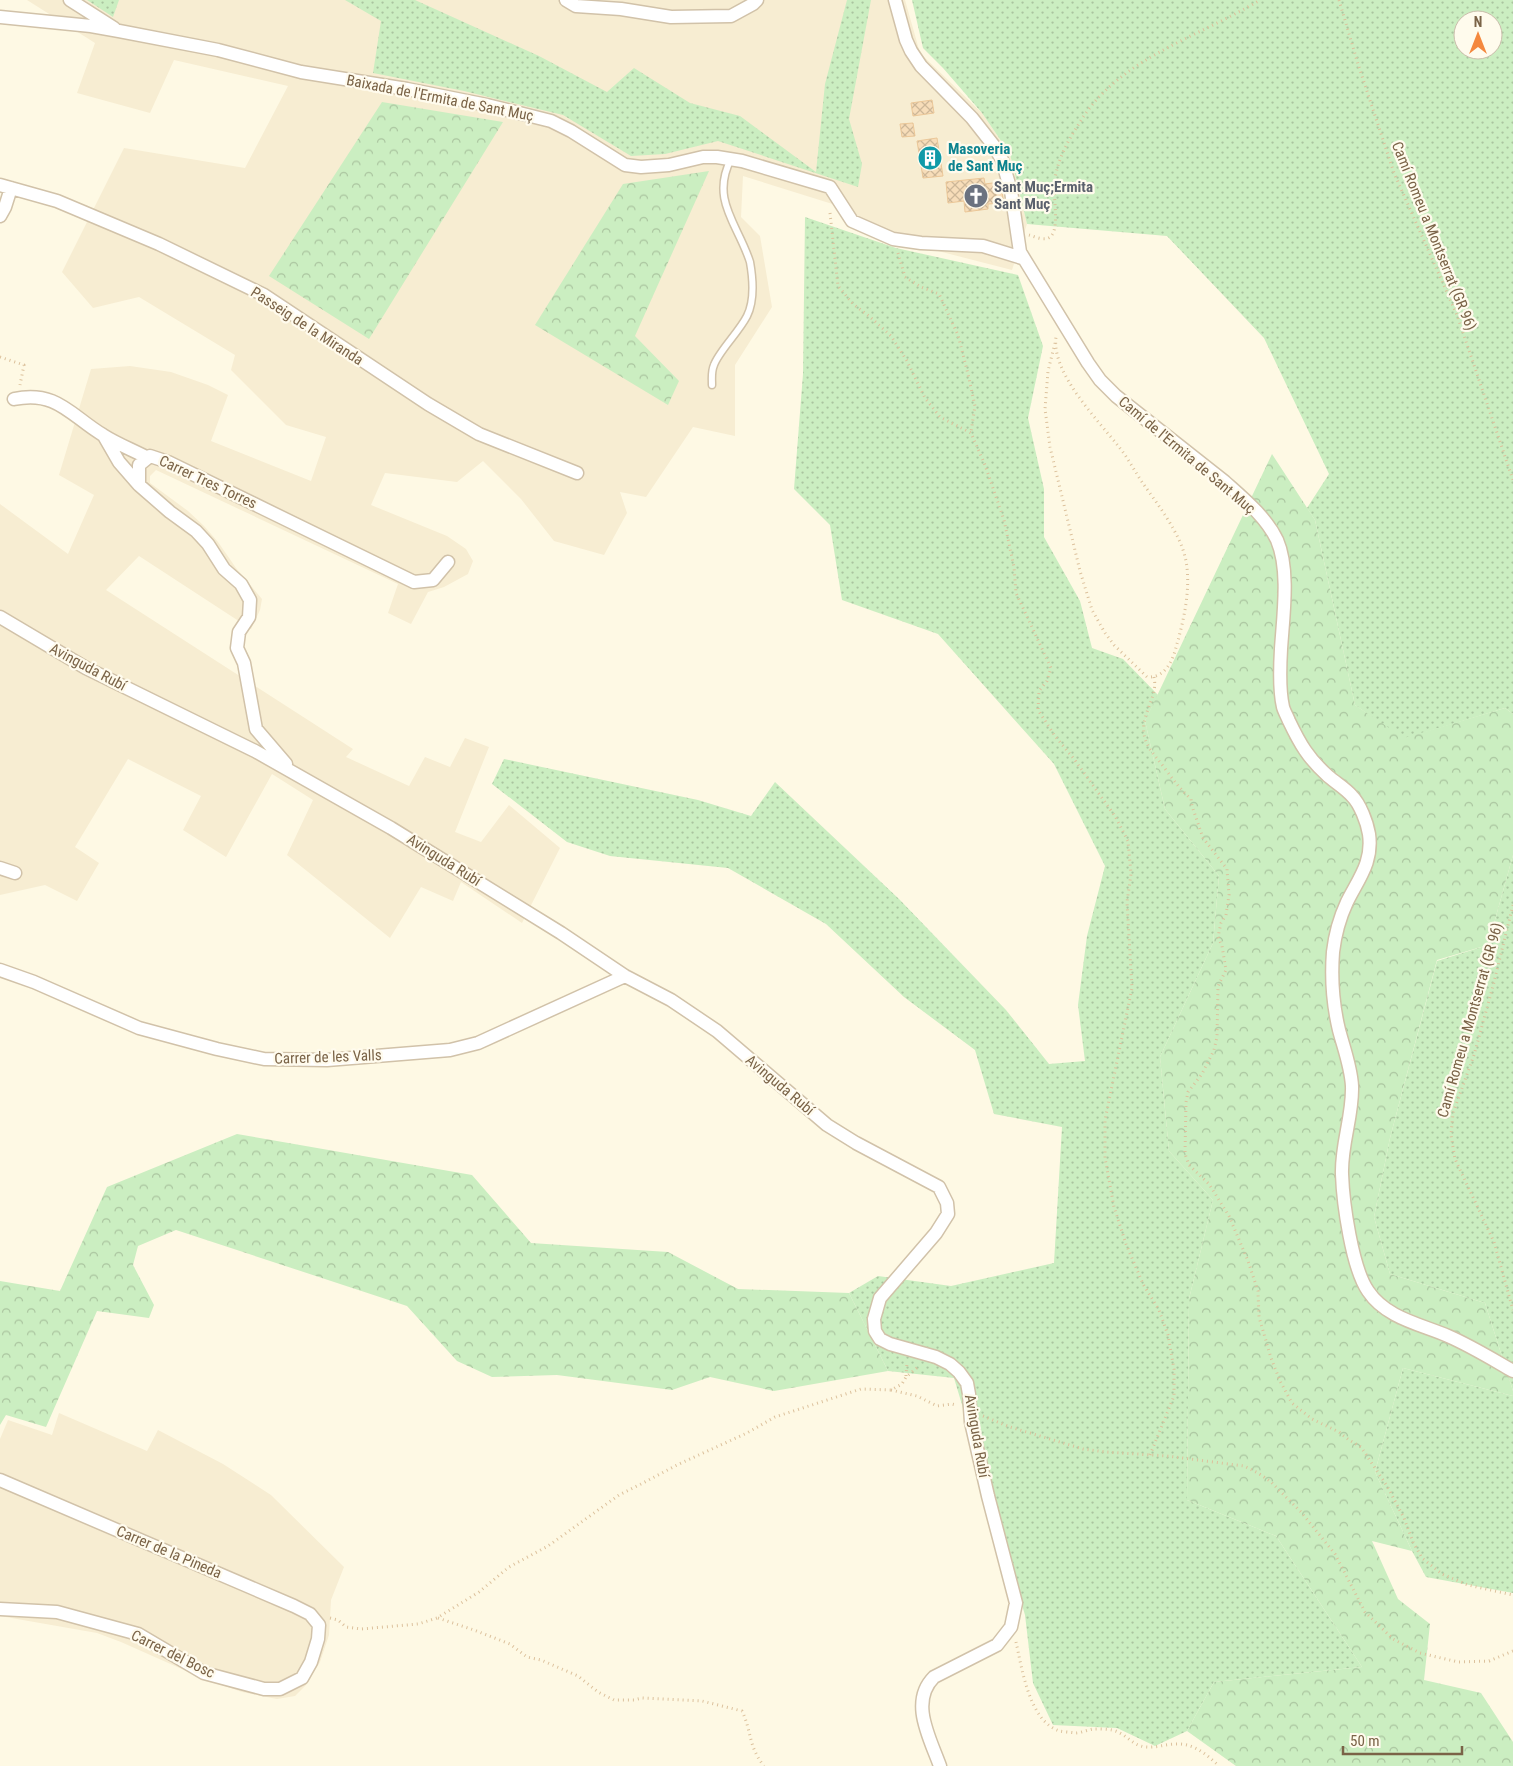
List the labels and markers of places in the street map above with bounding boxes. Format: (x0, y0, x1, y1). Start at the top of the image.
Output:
place label: Masoveria de Sant Muç (948, 140, 1022, 175)
building icon: Masoveria de Sant Muç (917, 145, 943, 171)
place label: Sant Muç;Ermita Sant Muç (994, 178, 1093, 213)
church icon: Sant Muç;Ermita Sant Muç (963, 183, 989, 209)

